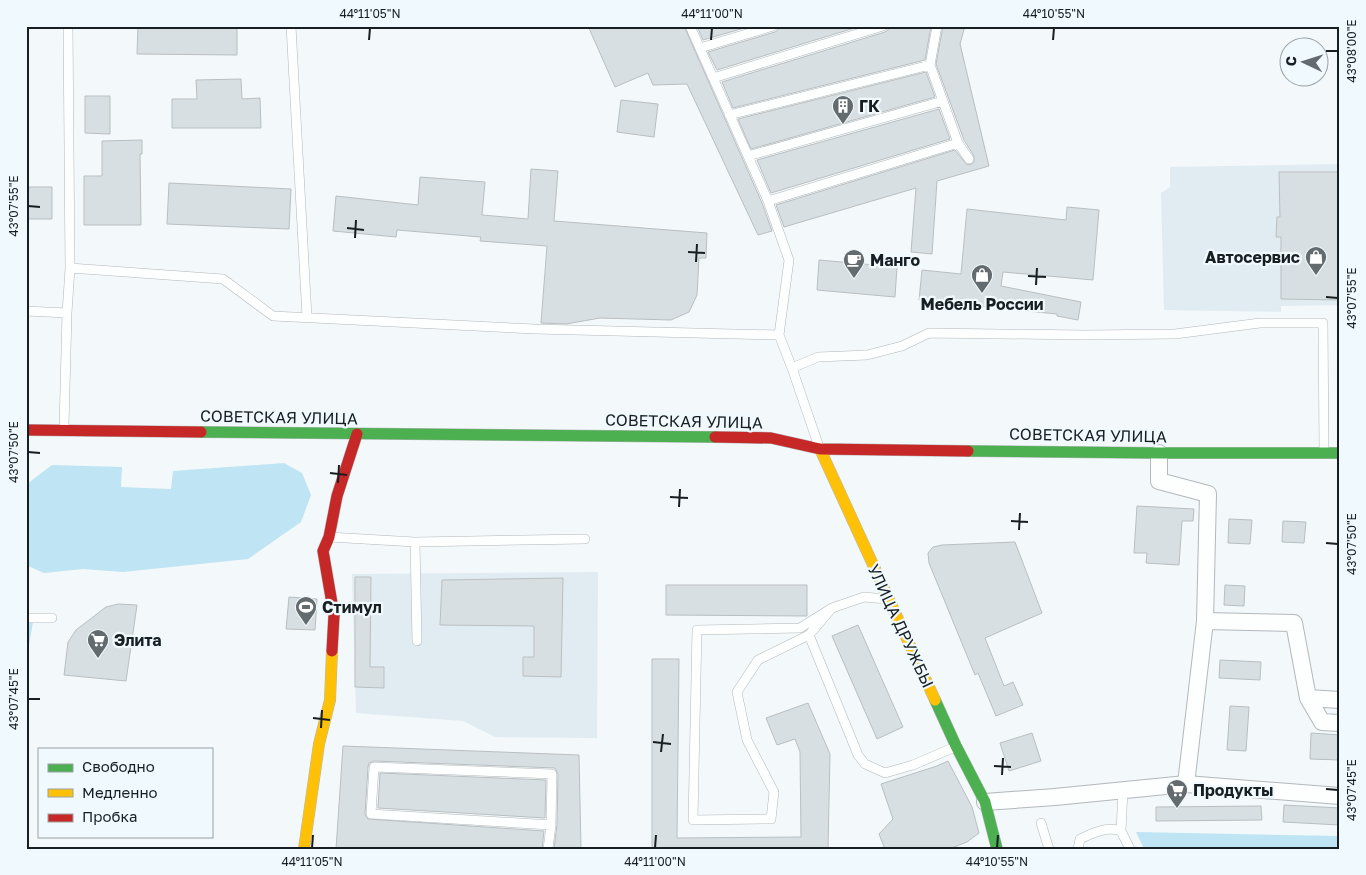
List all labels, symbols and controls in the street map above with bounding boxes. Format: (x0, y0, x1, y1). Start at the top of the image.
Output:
text: 44°11'05"N (339, 6, 401, 21)
text: 44°11'00"N (681, 6, 743, 21)
text: 44°10'55"N (1023, 6, 1085, 21)
text: 43°08'00"E (1344, 19, 1359, 83)
north arrow (1278, 38, 1328, 88)
text: С (1282, 55, 1299, 67)
building icon: ГК (831, 94, 855, 125)
place label: ГК (859, 96, 880, 116)
text: 43°07'55"E (6, 175, 21, 237)
shop icon: Автосервис (1304, 245, 1328, 276)
place label: Автосервис (1205, 247, 1300, 267)
cafe icon: Манго (842, 248, 866, 279)
place label: Манго (870, 250, 920, 270)
shop icon: Мебель России (970, 263, 994, 294)
text: 43°07'55"E (1344, 267, 1359, 329)
place label: Мебель России (920, 294, 1044, 314)
street label: СОВЕТСКАЯ УЛИЦА (200, 406, 358, 428)
street label: СОВЕТСКАЯ УЛИЦА (605, 410, 763, 432)
text: 43°07'50"E (6, 421, 21, 483)
street label: СОВЕТСКАЯ УЛИЦА (1009, 424, 1167, 446)
text: 43°07'50"E (1344, 513, 1359, 575)
street label: УЛИЦА ДРУЖБЫ (864, 561, 938, 691)
sports icon: Стимул (294, 595, 318, 626)
place label: Стимул (322, 597, 382, 617)
supermarket icon: Элита (86, 628, 110, 659)
place label: Элита (114, 630, 161, 650)
text: 43°07'45"E (6, 668, 21, 730)
legend (38, 748, 212, 838)
text: Свободно (82, 757, 155, 775)
text: 43°07'45"E (1344, 759, 1359, 821)
supermarket icon: Продукты (1165, 778, 1189, 809)
place label: Продукты (1193, 780, 1273, 800)
text: Медленно (82, 783, 158, 801)
text: Пробка (82, 807, 137, 825)
text: 44°11'05"N (281, 854, 343, 869)
text: 44°11'00"N (624, 854, 686, 869)
text: 44°10'55"N (966, 854, 1028, 869)

